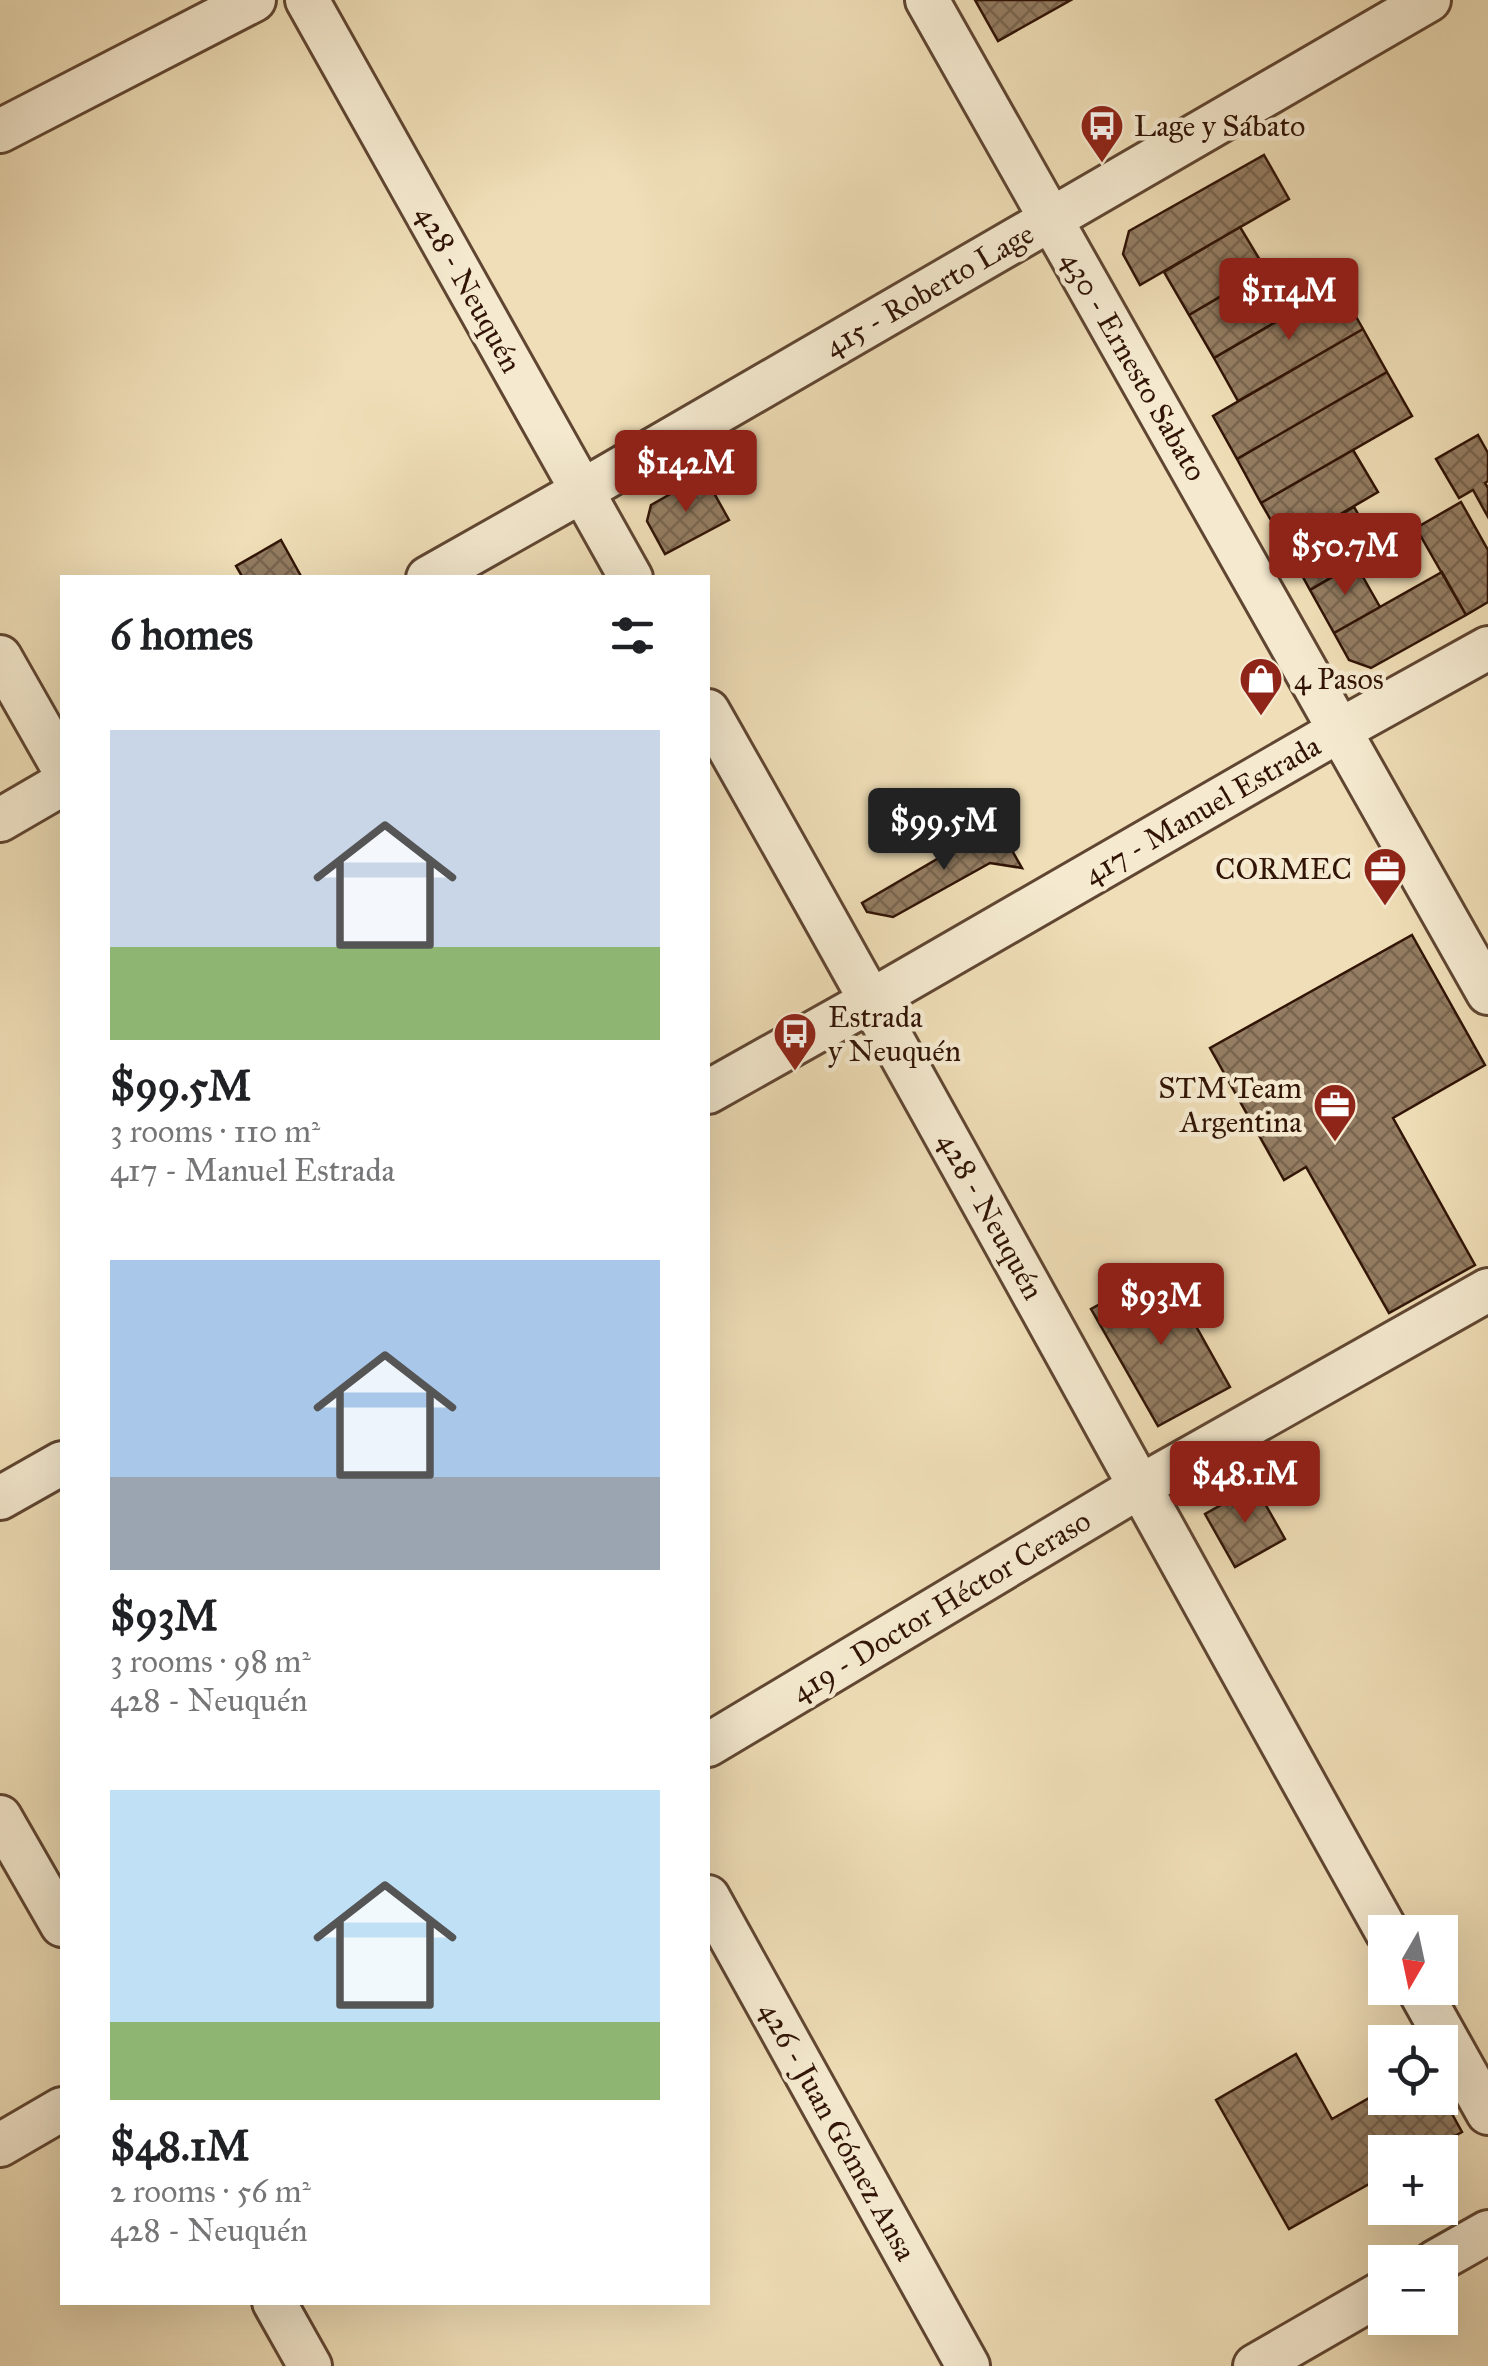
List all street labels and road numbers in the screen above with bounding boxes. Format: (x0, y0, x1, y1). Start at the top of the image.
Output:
street label: 428 - Neuquén (408, 199, 530, 379)
street label: 415 - Roberto Lage (818, 215, 1040, 365)
street label: 430 - Ernesto Sabato (1054, 245, 1214, 487)
street label: 417 - Manuel Estrada (1077, 727, 1327, 892)
street label: 428 - Neuquén (930, 1126, 1052, 1306)
street label: 419 - Doctor Héctor Ceraso (785, 1502, 1098, 1710)
street label: 426 - Juan Gómez Ansa (752, 1995, 924, 2267)

